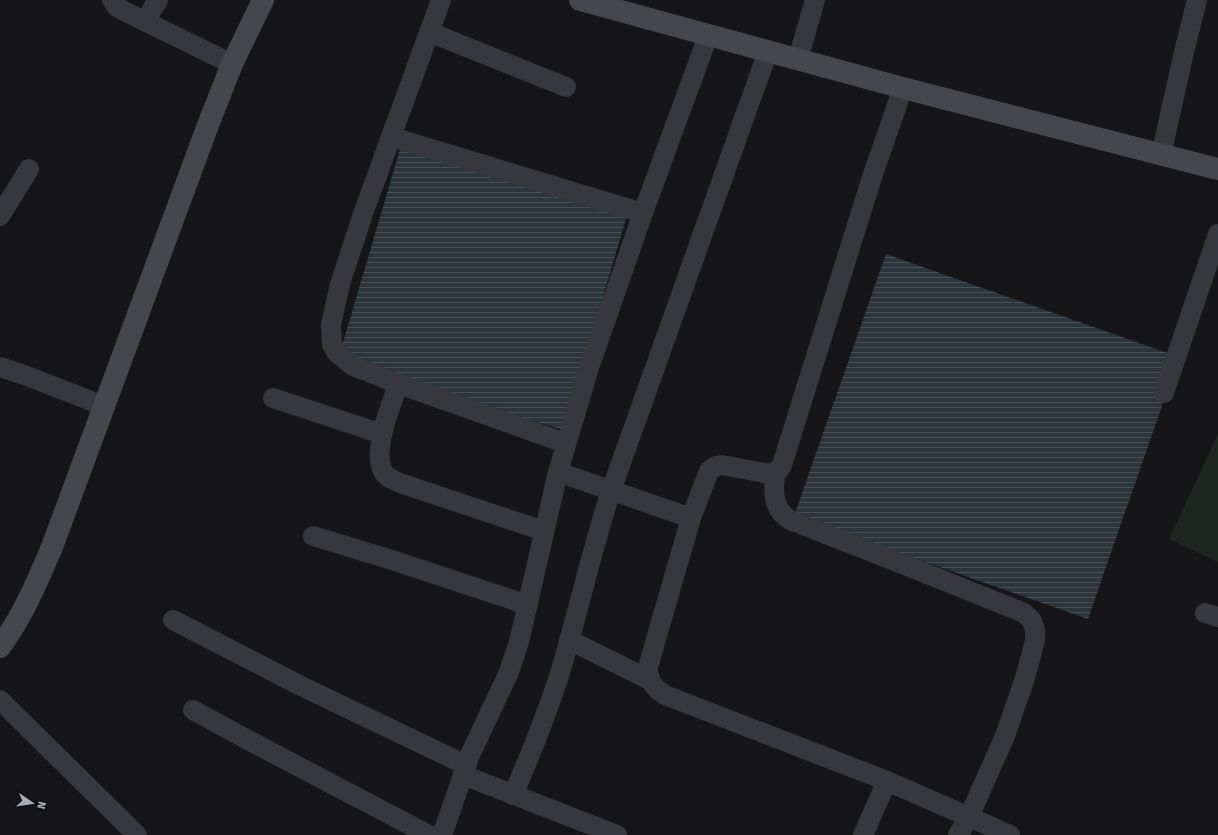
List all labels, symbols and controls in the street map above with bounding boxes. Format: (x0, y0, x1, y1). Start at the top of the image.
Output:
north arrow (12, 783, 52, 823)
text: N (34, 800, 48, 810)

